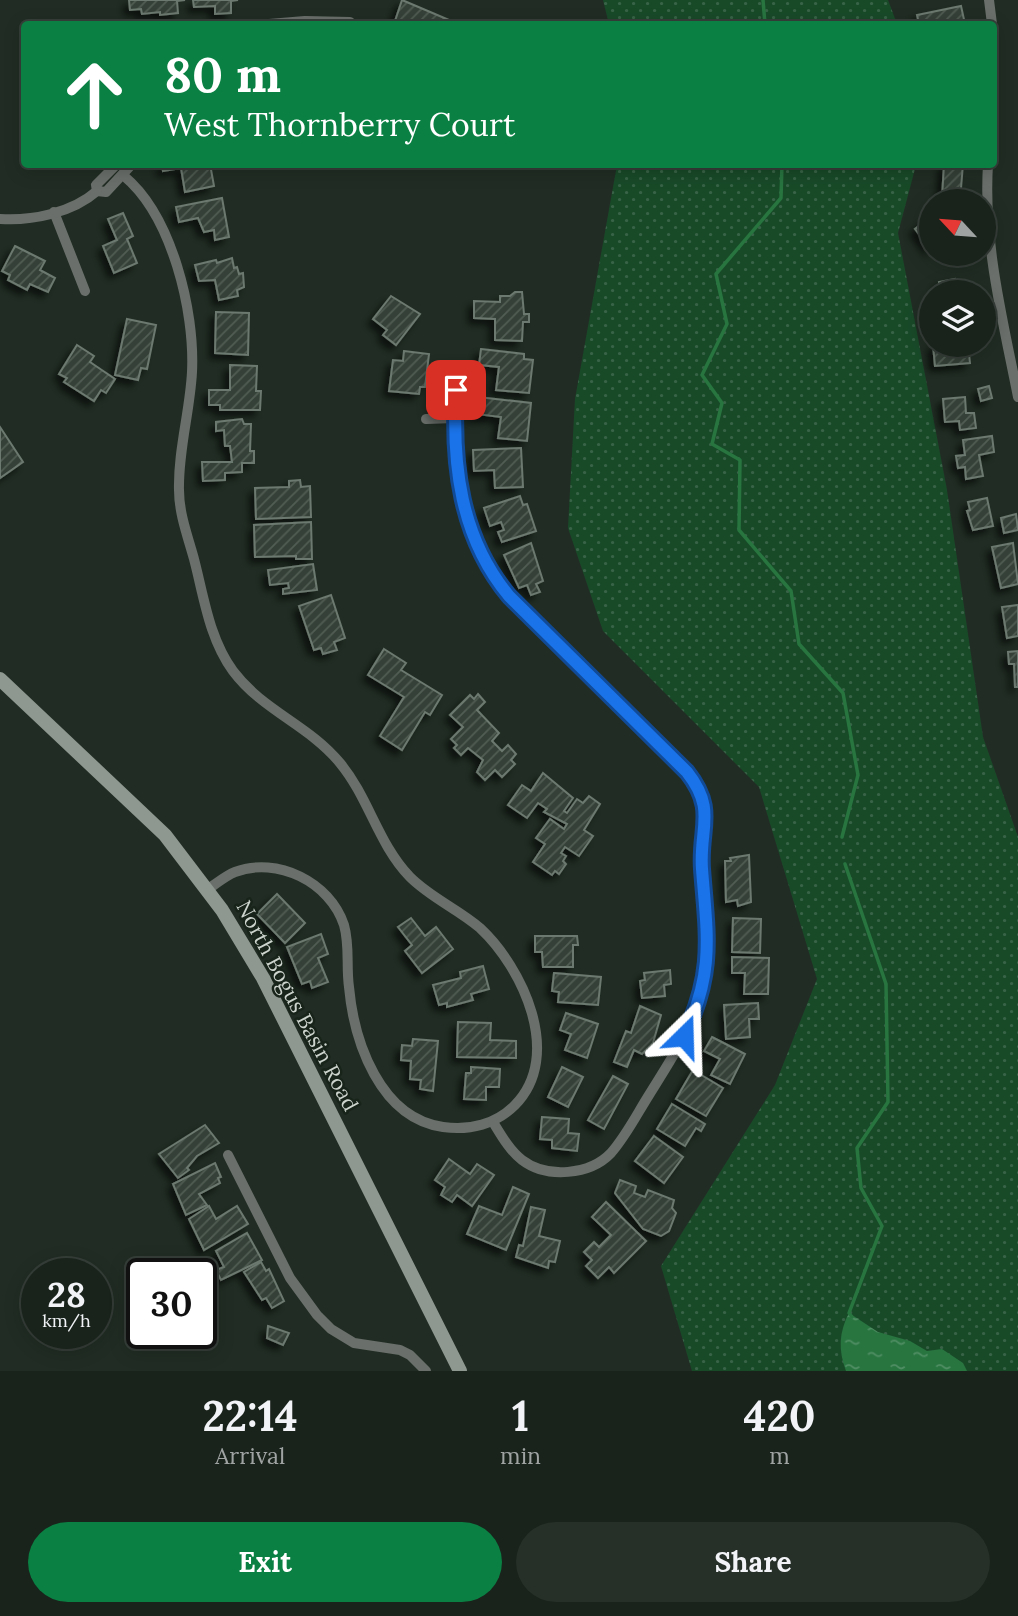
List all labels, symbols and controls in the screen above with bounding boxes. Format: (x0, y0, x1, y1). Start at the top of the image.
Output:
text: 80 m (164, 43, 281, 105)
icon: ahead (49, 49, 140, 140)
text: West Thornberry Court (164, 104, 515, 145)
north arrow (919, 189, 996, 266)
map controls (919, 189, 996, 357)
button: layers (919, 280, 996, 357)
pin (426, 360, 486, 420)
icon: arrive (437, 371, 475, 409)
street label: North Bogus Basin Road (230, 896, 364, 1116)
position arrow (647, 999, 721, 1073)
speed limit sign: 30 (126, 1258, 217, 1349)
text: 28 (47, 1272, 86, 1317)
text: km/h (42, 1309, 91, 1332)
text: 22:14 (202, 1389, 298, 1443)
text: 1 (512, 1389, 529, 1443)
text: 420 (743, 1389, 816, 1443)
text: Arrival (215, 1441, 285, 1470)
text: min (500, 1441, 541, 1470)
text: m (769, 1441, 790, 1470)
button: Exit (28, 1522, 502, 1602)
button: Share (516, 1522, 990, 1602)

